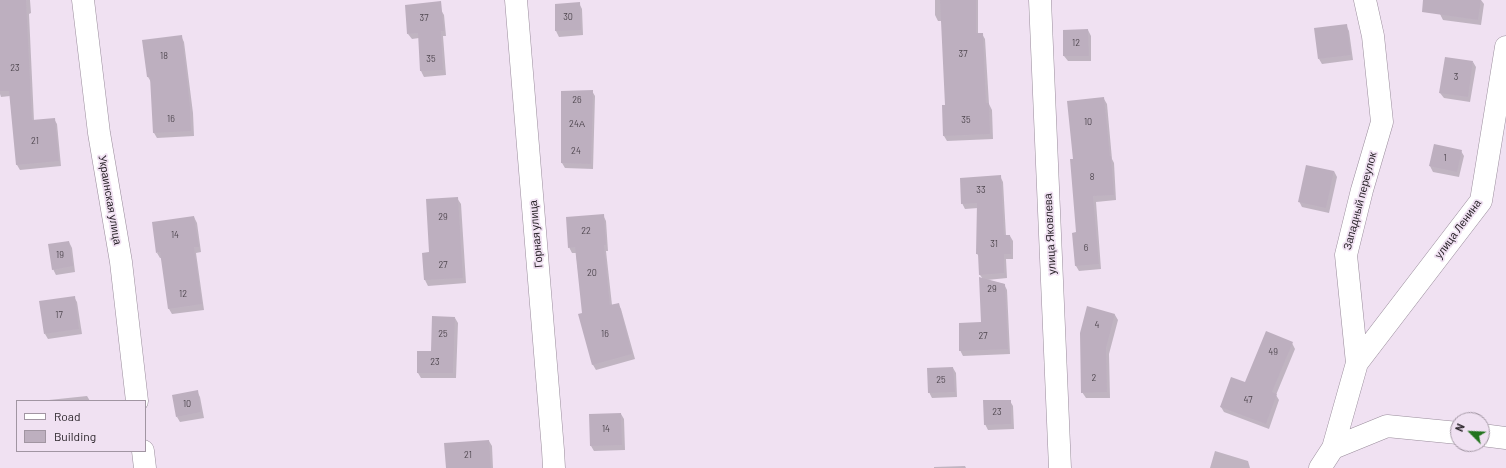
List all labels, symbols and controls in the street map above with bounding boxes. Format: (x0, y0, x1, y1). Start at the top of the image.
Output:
house number: 30 (563, 12, 573, 22)
house number: 37 (420, 13, 428, 23)
house number: 12 (1072, 38, 1080, 48)
house number: 37 (959, 49, 967, 59)
house number: 18 (160, 51, 168, 61)
house number: 35 (426, 54, 436, 64)
house number: 23 (10, 63, 20, 73)
house number: 3 (1454, 72, 1458, 82)
house number: 26 (572, 95, 582, 105)
house number: 16 (167, 114, 175, 124)
house number: 35 (961, 115, 971, 125)
house number: 10 (1084, 117, 1092, 127)
house number: 24А (569, 119, 585, 129)
house number: 21 (31, 136, 39, 146)
house number: 24 (571, 146, 581, 156)
street label: Западный переулок (1341, 151, 1379, 251)
house number: 1 (1443, 153, 1447, 163)
street label: Украинская улица (96, 154, 124, 246)
house number: 8 (1090, 172, 1094, 182)
house number: 33 (976, 185, 986, 195)
street label: улица Яковлева (1041, 193, 1059, 275)
street label: улица Ленина (1432, 197, 1484, 261)
street label: Горная улица (526, 200, 546, 268)
house number: 29 (438, 212, 448, 222)
house number: 22 (581, 226, 591, 236)
house number: 14 (171, 230, 179, 240)
house number: 31 (990, 239, 998, 249)
house number: 6 (1084, 243, 1088, 253)
house number: 19 (56, 250, 64, 260)
house number: 27 (438, 260, 448, 270)
house number: 20 (587, 268, 597, 278)
house number: 29 (987, 284, 997, 294)
house number: 12 (179, 289, 187, 299)
house number: 17 (55, 310, 63, 320)
house number: 4 (1095, 320, 1099, 330)
house number: 25 (438, 329, 448, 339)
house number: 16 (601, 329, 609, 339)
house number: 27 (978, 331, 988, 341)
house number: 49 (1268, 347, 1278, 357)
house number: 23 (430, 357, 440, 367)
house number: 2 (1092, 373, 1096, 383)
house number: 25 (936, 375, 946, 385)
house number: 47 (1244, 395, 1252, 405)
house number: 10 (183, 399, 191, 409)
legend (16, 400, 146, 452)
house number: 23 (992, 407, 1002, 417)
text: Road (54, 409, 81, 423)
north arrow (1450, 412, 1490, 452)
text: N (1452, 421, 1467, 433)
house number: 14 (602, 424, 610, 434)
text: Building (54, 429, 96, 443)
house number: 21 (464, 450, 472, 460)

